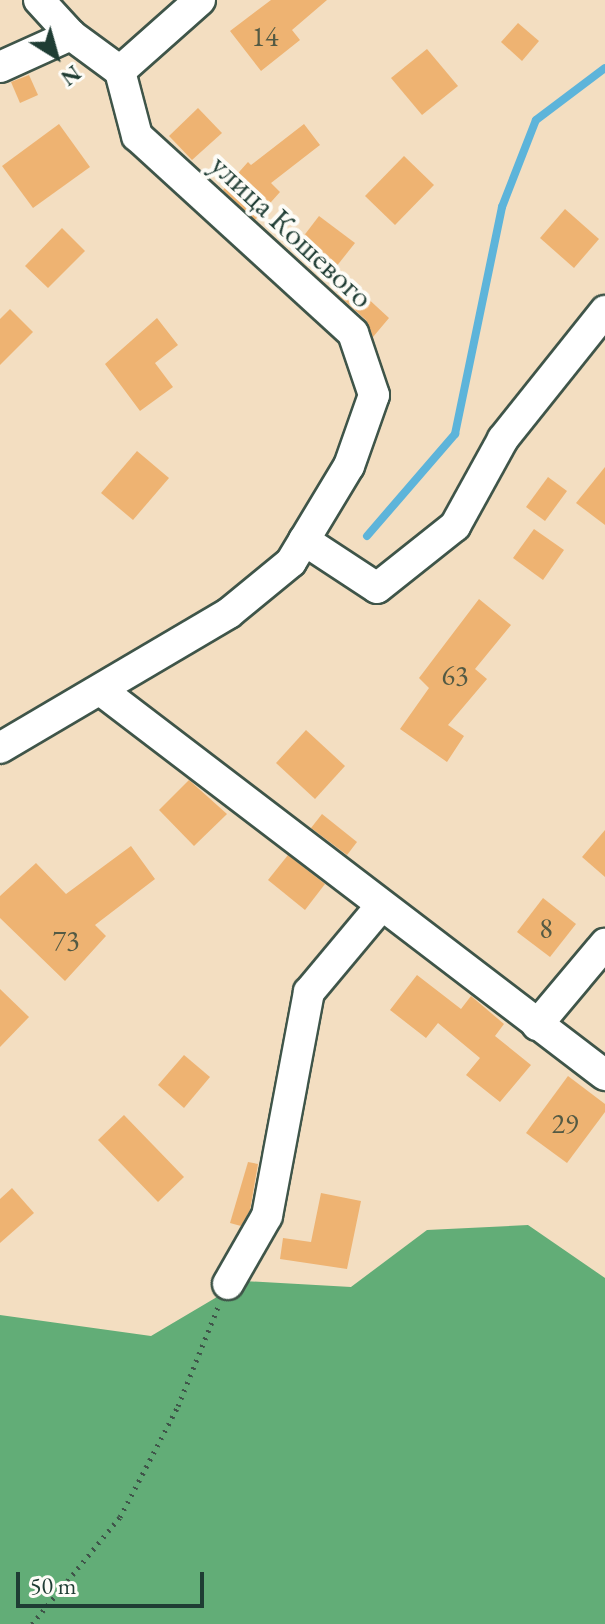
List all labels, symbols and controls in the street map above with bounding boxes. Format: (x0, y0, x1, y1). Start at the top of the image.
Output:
north arrow (16, 16, 96, 96)
house number: 14 (252, 19, 278, 53)
text: N (55, 59, 87, 93)
street label: улица Кошевого (203, 146, 381, 316)
house number: 63 (442, 658, 468, 692)
house number: 8 (539, 911, 553, 945)
house number: 73 (53, 923, 79, 957)
house number: 29 (552, 1106, 578, 1140)
scale bar (20, 1556, 208, 1606)
text: 50 m (30, 1570, 77, 1601)

